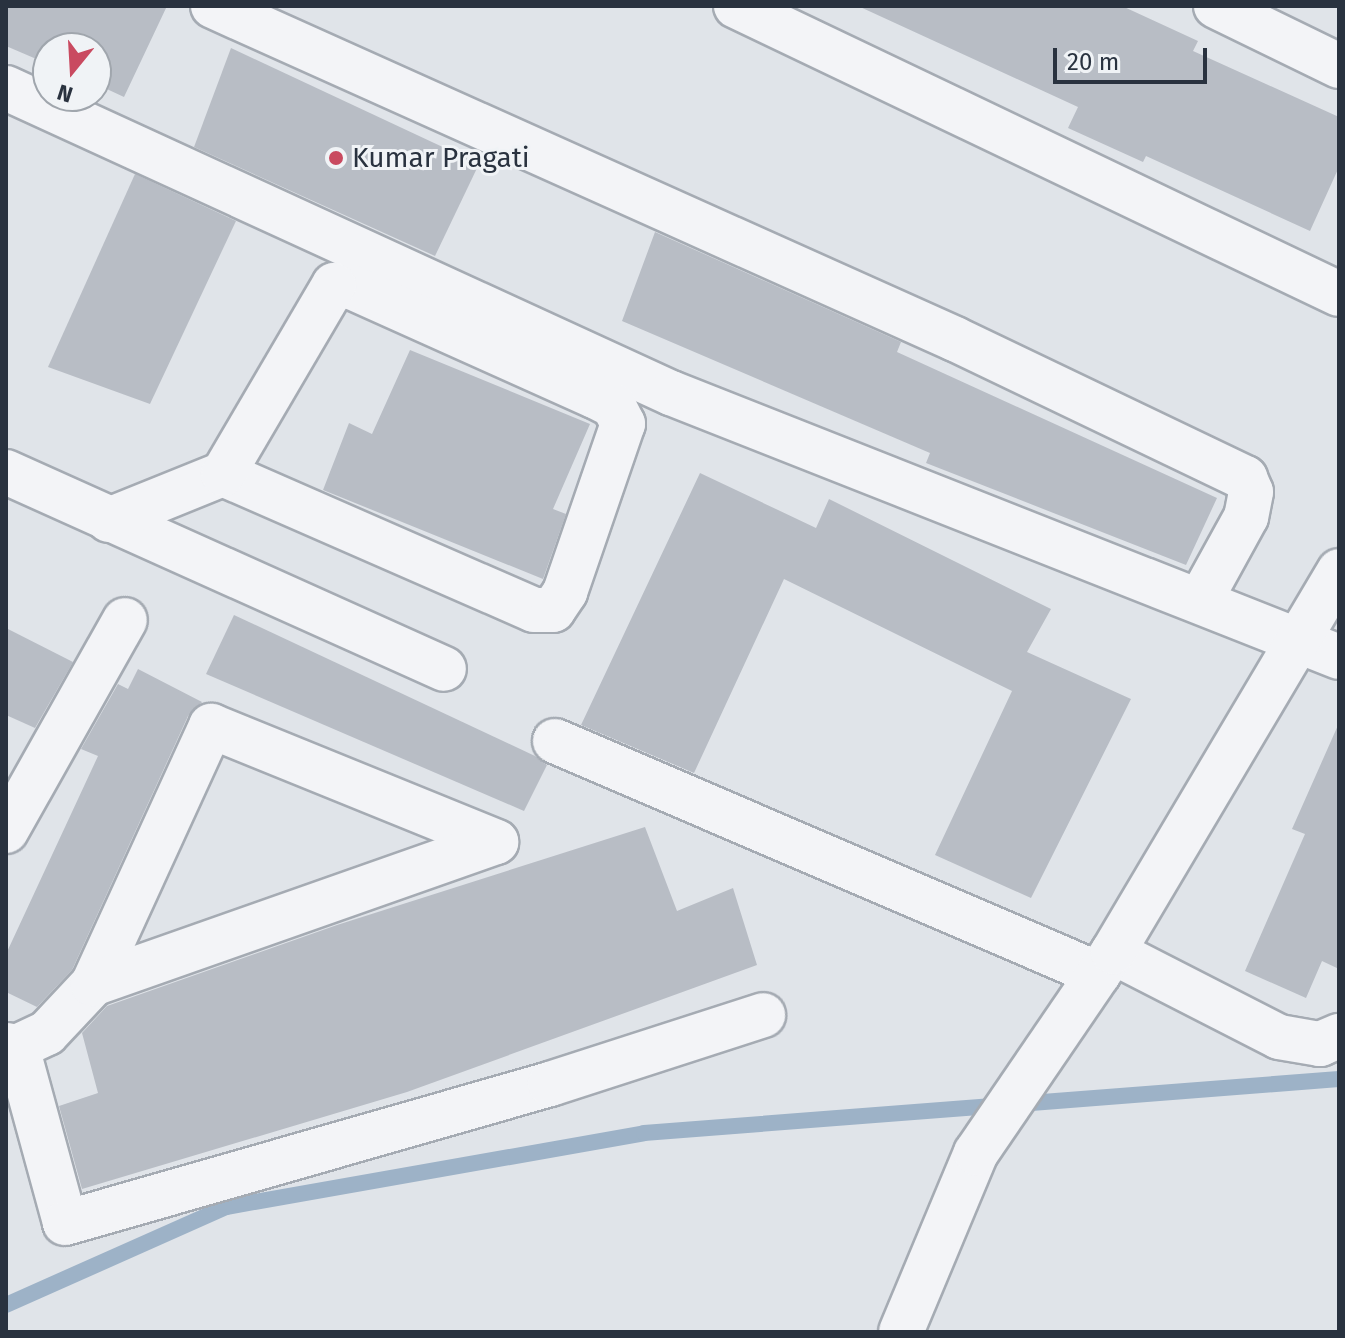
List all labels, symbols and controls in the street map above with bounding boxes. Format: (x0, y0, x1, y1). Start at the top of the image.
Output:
north arrow (32, 32, 112, 112)
scale bar (1057, 32, 1211, 82)
text: 20 m (1067, 48, 1119, 76)
text: N (54, 78, 76, 108)
place label: Kumar Pragati (352, 141, 530, 175)
marker: Kumar Pragati (327, 149, 345, 167)

